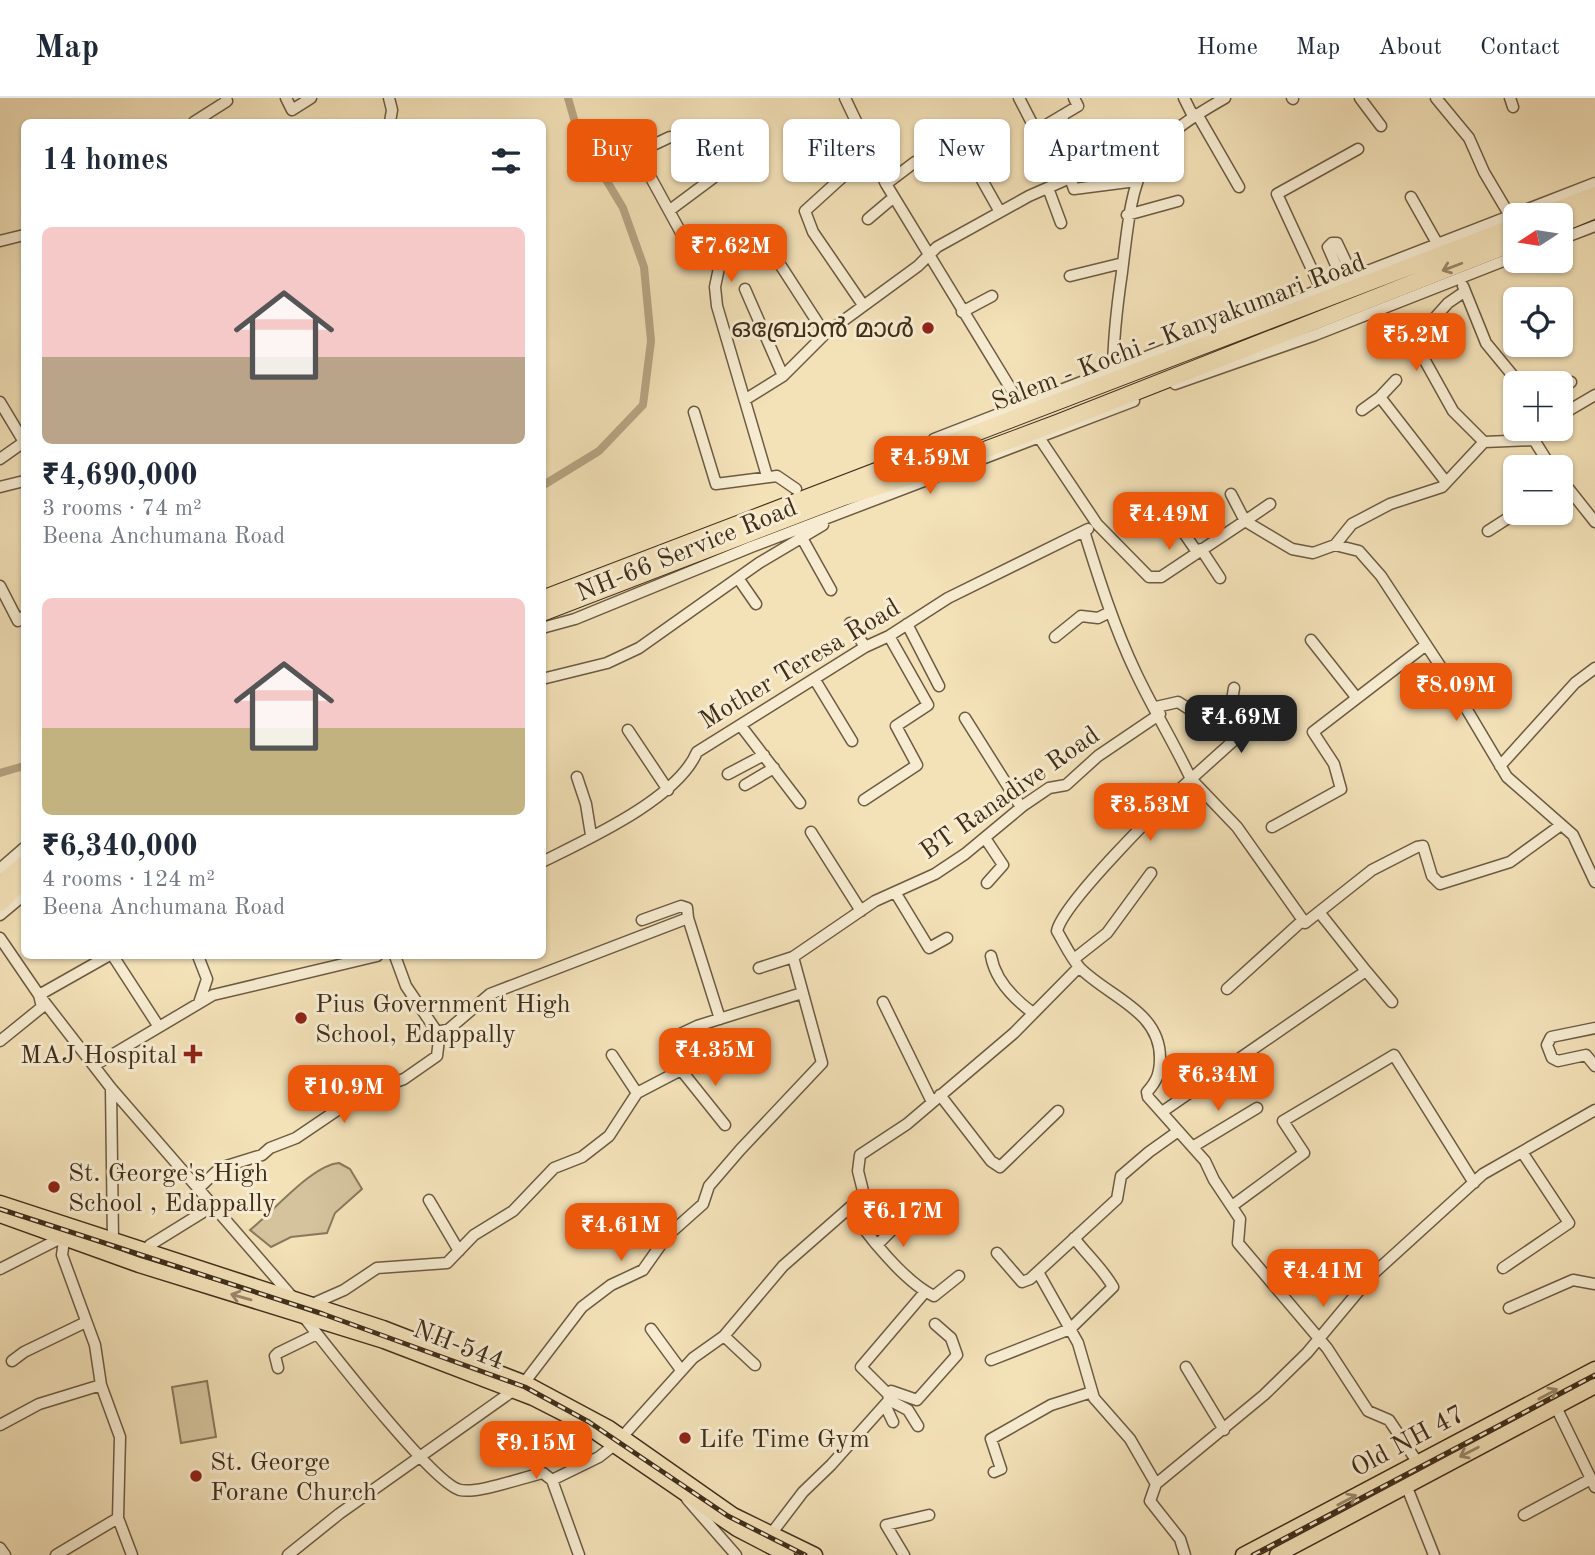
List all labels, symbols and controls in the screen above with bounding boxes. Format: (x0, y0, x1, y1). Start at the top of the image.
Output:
text: Map (35, 32, 99, 65)
text: Home (1197, 36, 1258, 60)
text: Map (1296, 36, 1340, 60)
text: About (1378, 36, 1442, 60)
text: Contact (1480, 36, 1560, 60)
chip: Buy (567, 119, 657, 182)
chip: Rent (671, 119, 769, 182)
chip: Filters (783, 119, 900, 182)
chip: New (914, 119, 1010, 182)
chip: Apartment (1024, 119, 1184, 182)
icon: filters (487, 142, 525, 180)
text: 14 homes (42, 146, 168, 176)
north arrow (1503, 203, 1573, 273)
map controls (1503, 203, 1573, 525)
pin: ₹7.62M (674, 225, 788, 284)
text: ₹7.62M (691, 235, 771, 258)
street label: Salem - Kochi - Kanyakumari Road (988, 249, 1369, 416)
one-way arrow (1442, 261, 1463, 274)
icon: home (221, 272, 347, 398)
button: locate (1503, 287, 1573, 357)
pin: ₹5.2M (1367, 314, 1465, 373)
place label: ഒബ്രോൻ മാൾ (732, 316, 914, 343)
marker: ഒബ്രോൻ മാൾ (920, 320, 936, 336)
text: ₹5.2M (1383, 324, 1449, 347)
button: + (1503, 371, 1573, 441)
pin: ₹4.59M (873, 436, 987, 496)
text: ₹4.59M (890, 447, 970, 470)
button: − (1503, 455, 1573, 525)
text: ₹4,690,000 (42, 461, 198, 491)
pin: ₹4.49M (1112, 492, 1226, 552)
street label: NH-66 Service Road (573, 495, 801, 607)
text: 3 rooms · 74 m² (42, 497, 202, 520)
text: ₹4.49M (1129, 503, 1209, 526)
text: Beena Anchumana Road (42, 525, 285, 548)
street label: Mother Teresa Road (695, 595, 905, 735)
icon: home (221, 643, 347, 769)
pin: ₹8.09M (1399, 664, 1513, 723)
text: ₹8.09M (1416, 674, 1496, 697)
pin: ₹4.69M (1184, 696, 1298, 755)
text: ₹4.69M (1201, 706, 1281, 729)
street label: BT Ranadive Road (916, 722, 1105, 865)
pin: ₹3.53M (1093, 784, 1207, 843)
text: ₹3.53M (1110, 794, 1190, 817)
text: ₹6,340,000 (42, 832, 198, 862)
text: 4 rooms · 124 m² (42, 868, 215, 891)
text: Beena Anchumana Road (42, 896, 285, 919)
place label: Pius Government High School, Edappally (315, 992, 571, 1048)
marker: Pius Government High School, Edappally (293, 1010, 309, 1026)
pin: ₹4.35M (658, 1028, 772, 1088)
text: ₹4.35M (675, 1039, 755, 1062)
place label: MAJ Hospital (20, 1043, 177, 1069)
marker: MAJ Hospital (183, 1044, 203, 1064)
pin: ₹6.34M (1161, 1054, 1275, 1113)
text: ₹6.34M (1178, 1064, 1258, 1087)
pin: ₹10.9M (287, 1066, 401, 1125)
text: ₹10.9M (304, 1076, 384, 1099)
place label: St. George's High School , Edappally (68, 1161, 276, 1217)
marker: St. George's High School , Edappally (46, 1179, 62, 1195)
pin: ₹6.17M (846, 1190, 960, 1249)
text: ₹6.17M (863, 1200, 943, 1223)
pin: ₹4.61M (564, 1204, 678, 1263)
text: ₹4.61M (581, 1214, 661, 1237)
pin: ₹4.41M (1266, 1250, 1380, 1309)
text: ₹4.41M (1283, 1260, 1363, 1283)
one-way arrow (230, 1289, 252, 1302)
street label: NH-544 (409, 1317, 507, 1375)
one-way arrow (1537, 1387, 1558, 1401)
street label: Old NH 47 (1347, 1401, 1469, 1482)
pin: ₹9.15M (479, 1422, 593, 1481)
place label: Life Time Gym (699, 1427, 870, 1453)
marker: Life Time Gym (677, 1430, 693, 1446)
text: ₹9.15M (496, 1432, 576, 1455)
one-way arrow (1459, 1445, 1480, 1459)
place label: St. George Forane Church (210, 1450, 377, 1506)
marker: St. George Forane Church (188, 1468, 204, 1484)
one-way arrow (1336, 1493, 1356, 1507)

